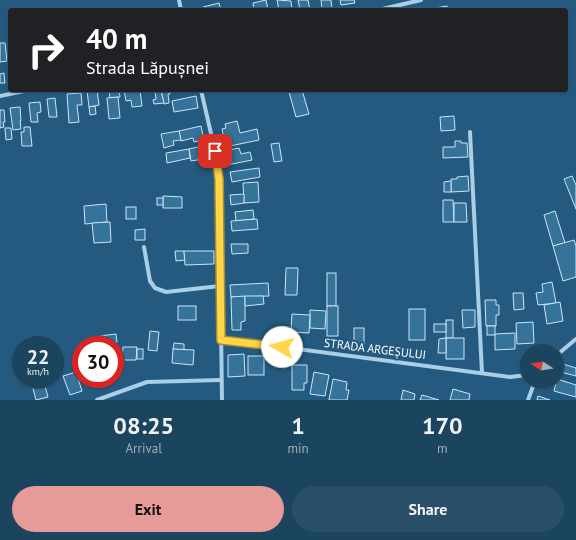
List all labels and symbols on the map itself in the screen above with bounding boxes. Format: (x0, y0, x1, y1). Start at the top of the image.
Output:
pin (198, 134, 232, 168)
position arrow (261, 326, 303, 368)
street label: STRADA ARGEȘULUI (323, 335, 427, 362)
speed limit sign: 30 (72, 336, 124, 388)
north arrow (520, 344, 564, 388)

